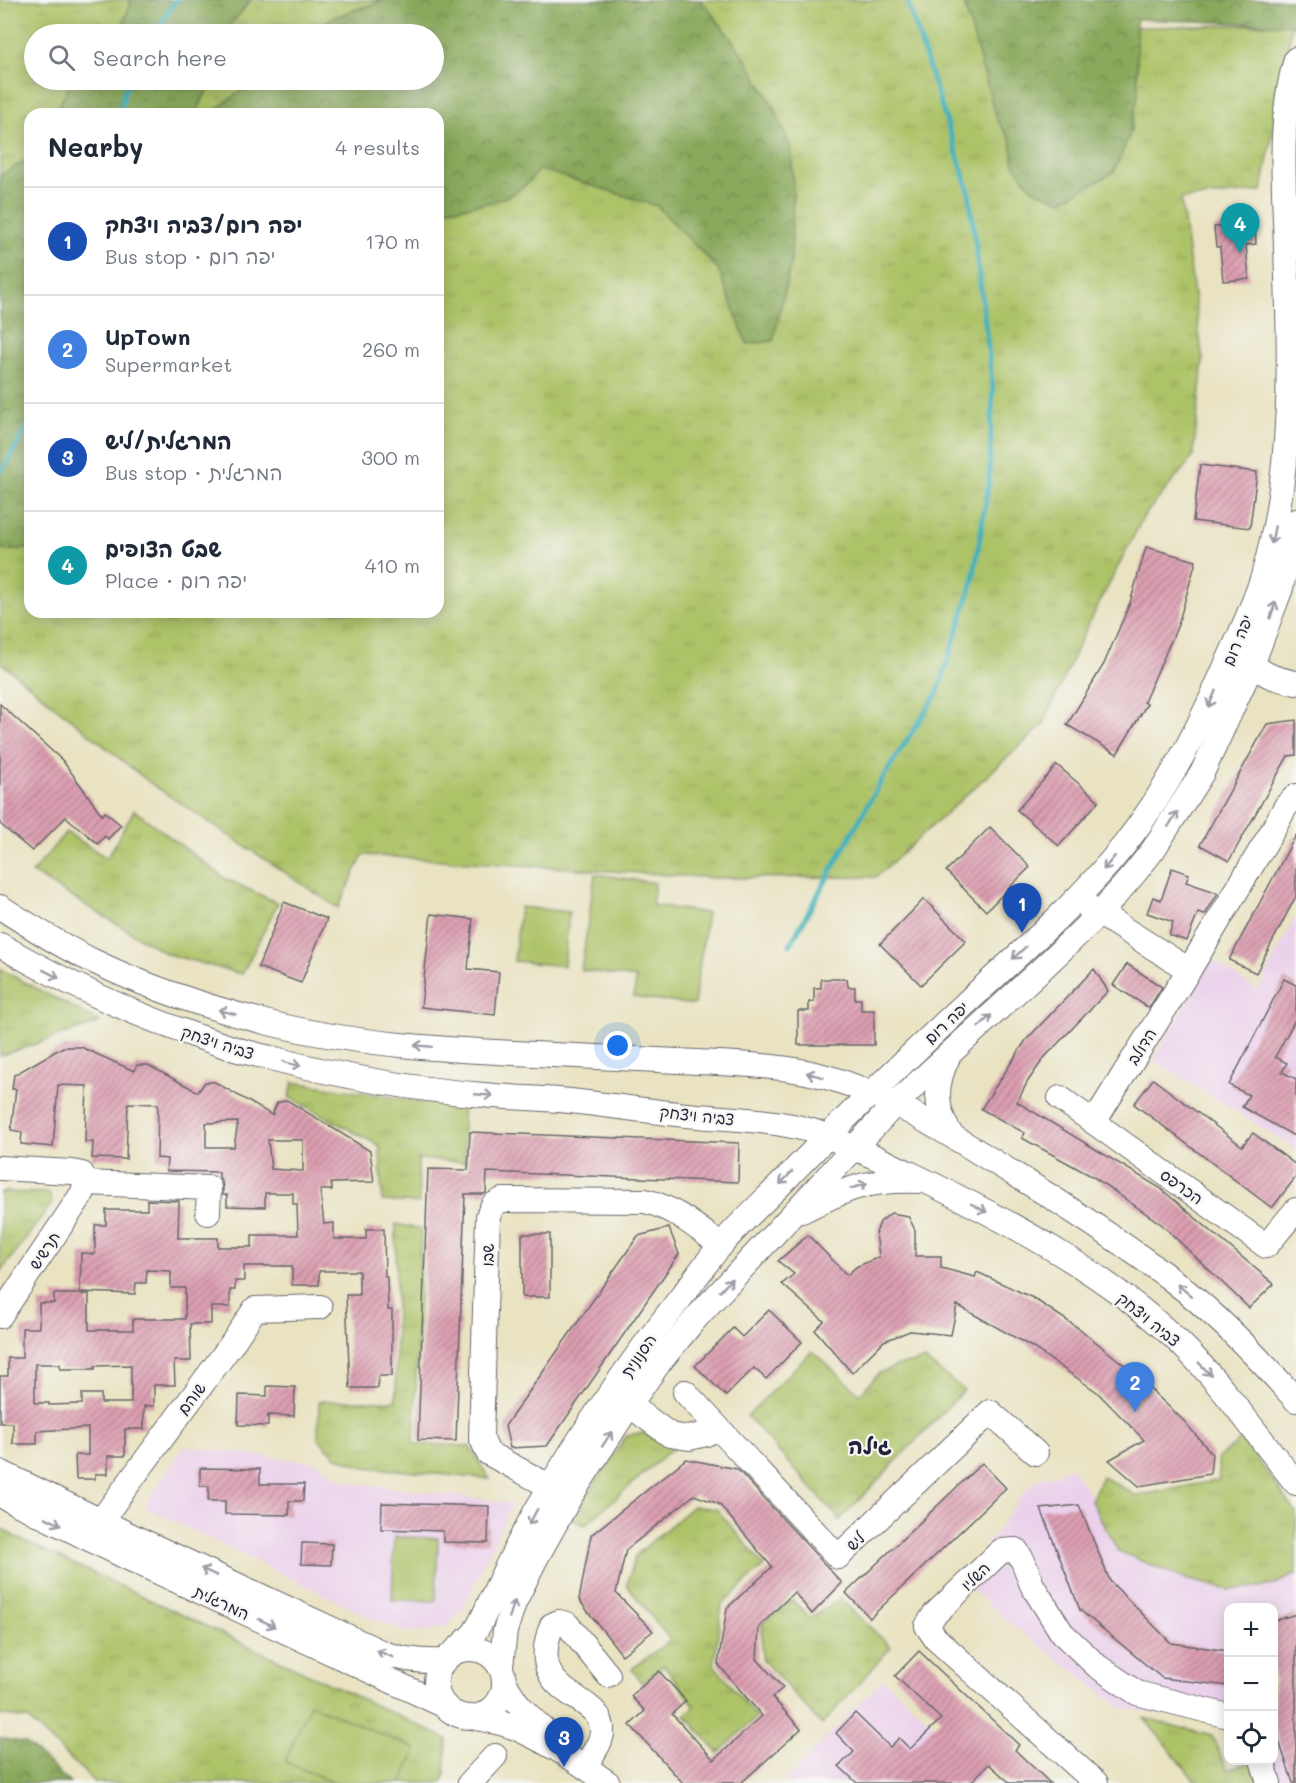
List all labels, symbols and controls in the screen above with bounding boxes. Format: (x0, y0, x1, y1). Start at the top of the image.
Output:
search box (24, 24, 444, 90)
icon: search (45, 41, 78, 74)
text: Search here (93, 43, 227, 72)
text: Nearby (48, 130, 143, 164)
text: 4 results (335, 134, 420, 160)
pin: 4 (1220, 204, 1260, 253)
text: יפה רום/צביה ויצחק (105, 210, 302, 239)
text: 1 (63, 228, 72, 254)
text: 170 m (365, 228, 420, 254)
text: Bus stop · יפה רום (105, 243, 275, 269)
text: UpTown (105, 322, 190, 351)
text: 2 (62, 336, 73, 362)
text: 260 m (362, 336, 420, 362)
text: Supermarket (105, 351, 232, 377)
text: המרגלית/ליש (105, 426, 232, 455)
text: 3 (62, 444, 74, 470)
text: 300 m (361, 444, 420, 470)
text: Bus stop · המרגלית (105, 459, 283, 485)
one-way arrow (1267, 525, 1278, 544)
text: שבט הצופים (105, 534, 222, 563)
text: 4 (61, 552, 74, 578)
text: 410 m (365, 552, 420, 578)
text: Place · יפה רום (105, 567, 247, 593)
one-way arrow (1268, 601, 1279, 620)
street label: יפה רום (1217, 611, 1257, 669)
one-way arrow (1206, 689, 1217, 707)
one-way arrow (1168, 811, 1180, 828)
one-way arrow (1102, 855, 1115, 871)
pin: 1 (1002, 884, 1042, 933)
one-way arrow (1012, 946, 1027, 960)
one-way arrow (42, 968, 59, 980)
street label: יפה רום (919, 996, 973, 1048)
one-way arrow (218, 1006, 237, 1017)
one-way arrow (977, 1014, 992, 1029)
street label: צביה ויצחק (179, 1020, 257, 1064)
street label: הדולב (1122, 1024, 1160, 1068)
your location (603, 1031, 632, 1060)
one-way arrow (414, 1041, 434, 1052)
one-way arrow (282, 1058, 301, 1070)
one-way arrow (806, 1068, 825, 1080)
one-way arrow (474, 1090, 494, 1101)
street label: צביה ויצחק (659, 1101, 735, 1129)
street label: הכרפס (1156, 1163, 1208, 1209)
one-way arrow (778, 1171, 793, 1186)
one-way arrow (849, 1180, 868, 1191)
one-way arrow (970, 1202, 987, 1214)
street label: תרשיש (24, 1227, 64, 1273)
street label: שבו (476, 1243, 498, 1267)
one-way arrow (719, 1278, 733, 1293)
one-way arrow (1177, 1283, 1192, 1297)
street label: צביה ויצחק (1113, 1287, 1185, 1351)
street label: הסנונית (615, 1329, 661, 1381)
pin: 2 (1116, 1362, 1154, 1412)
one-way arrow (1198, 1362, 1213, 1377)
street label: שוהם (172, 1378, 210, 1418)
district label: גילה (848, 1431, 892, 1460)
one-way arrow (601, 1432, 613, 1448)
one-way arrow (526, 1508, 538, 1526)
one-way arrow (43, 1516, 61, 1527)
street label: ליש (841, 1527, 869, 1555)
street label: השליו (956, 1557, 994, 1595)
one-way arrow (200, 1565, 218, 1577)
street label: המרגלית (190, 1580, 253, 1624)
one-way arrow (507, 1600, 518, 1619)
map controls (1224, 1603, 1278, 1765)
button: + (1224, 1603, 1278, 1657)
one-way arrow (257, 1617, 275, 1629)
one-way arrow (377, 1647, 395, 1658)
button: − (1224, 1657, 1278, 1711)
button: locate (1224, 1711, 1278, 1765)
pin: 3 (544, 1718, 584, 1767)

